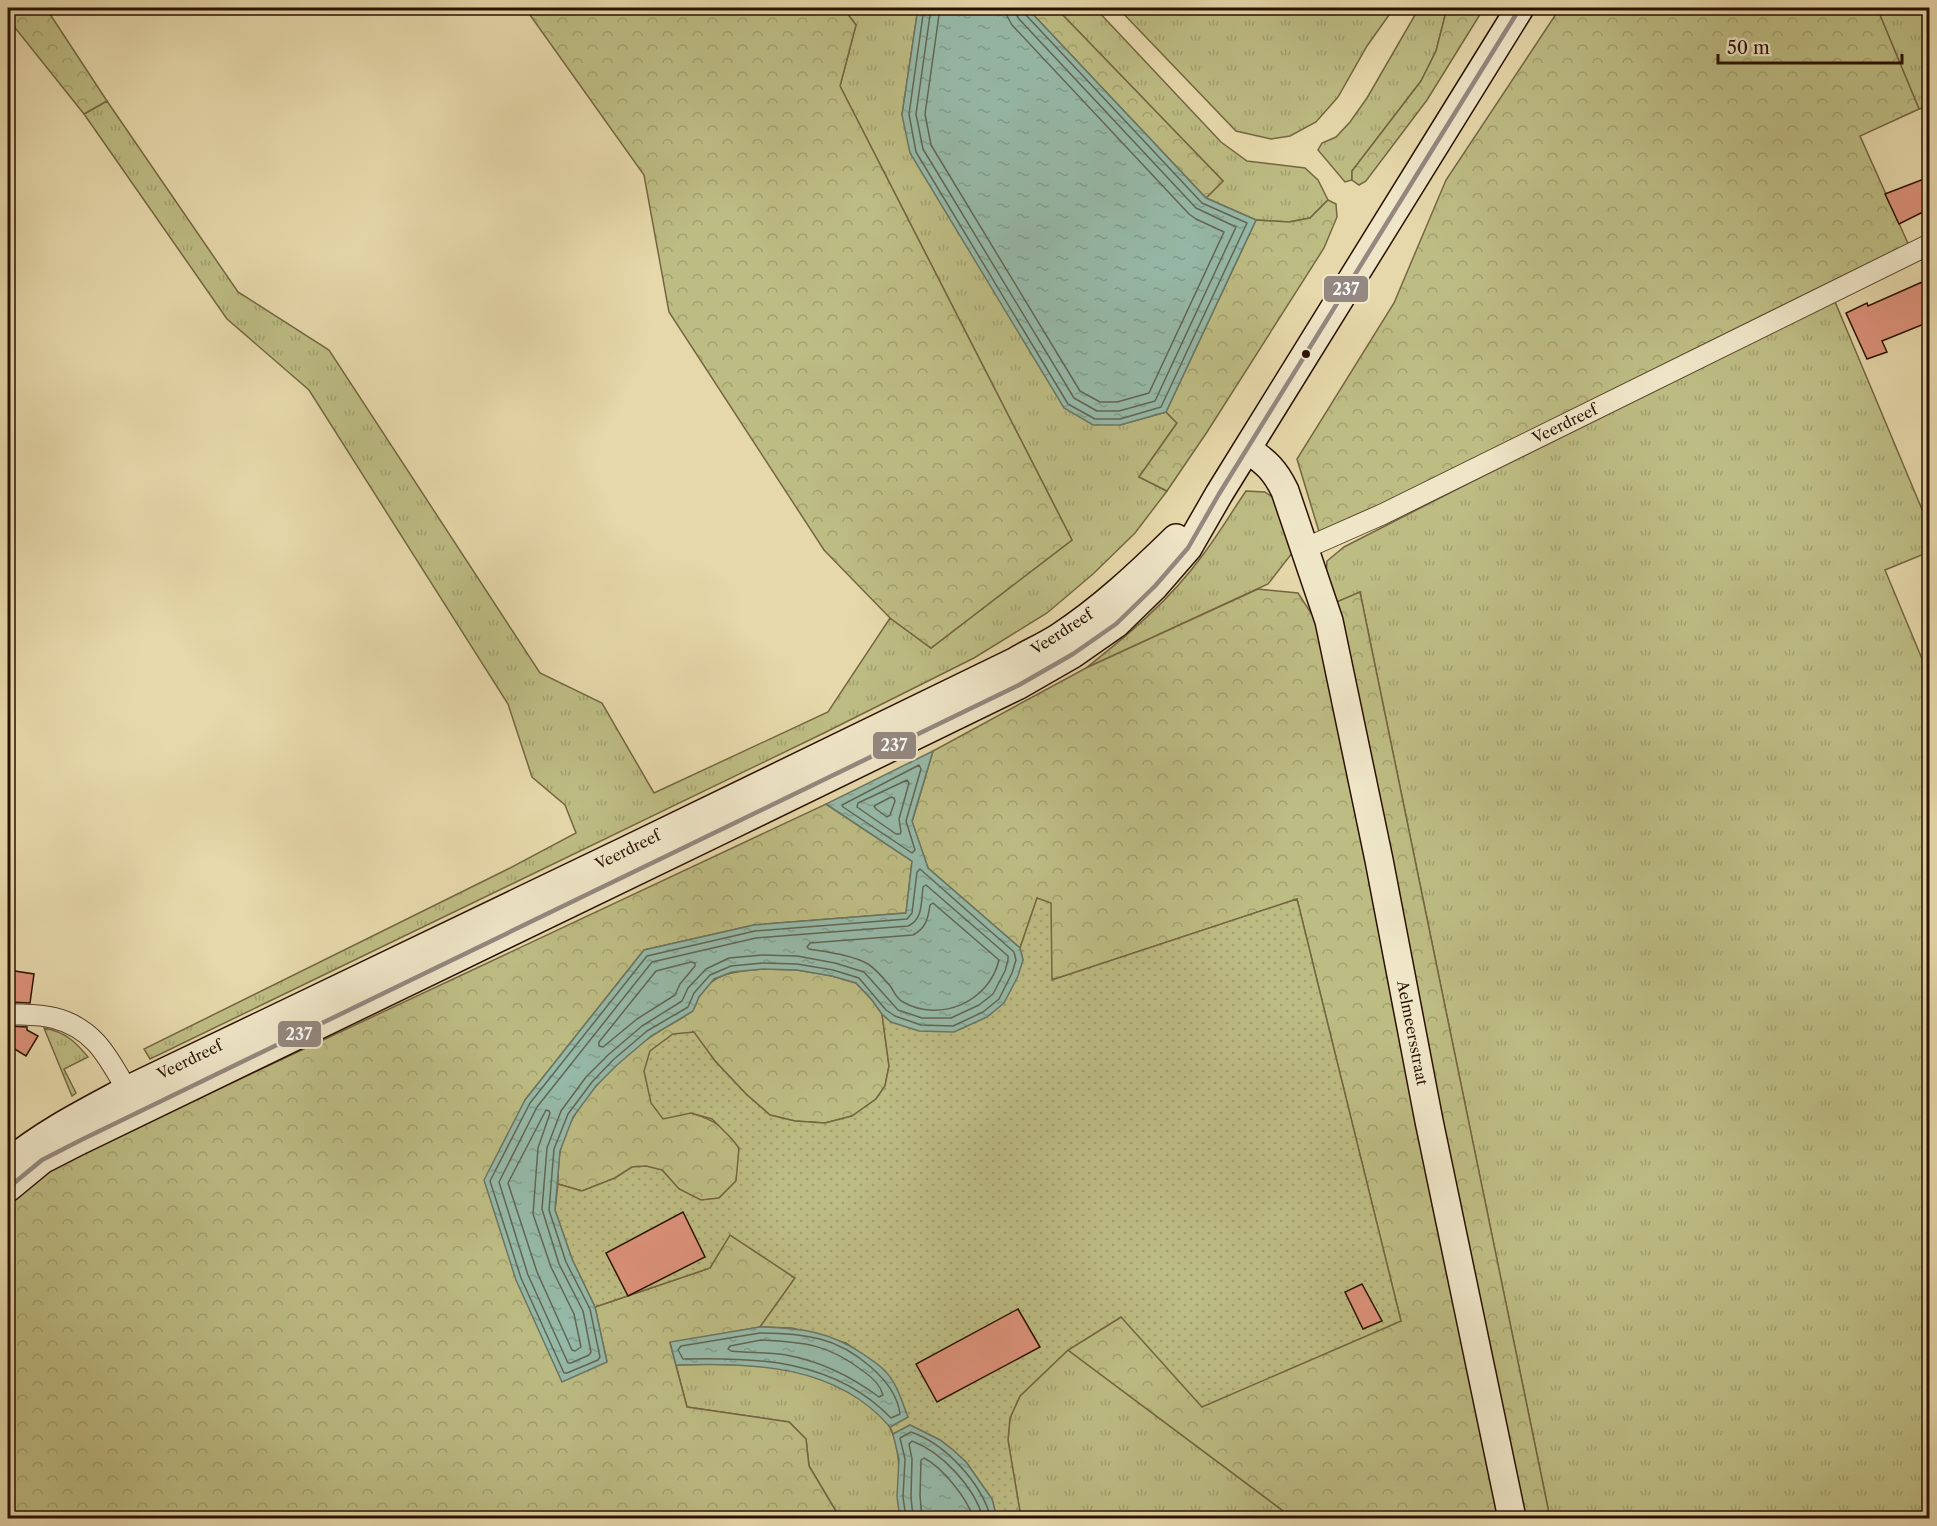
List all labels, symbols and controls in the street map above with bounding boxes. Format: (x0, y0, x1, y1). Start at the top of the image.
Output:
scale bar (1718, 27, 1902, 65)
text: 50 m (1727, 37, 1770, 59)
line badge: 237 (1323, 275, 1369, 303)
text: 237 (1333, 279, 1360, 299)
unlabelled marker (1300, 348, 1312, 360)
street label: Veerdreef (1528, 399, 1602, 448)
street label: Veerdreef (1026, 604, 1098, 659)
line badge: 237 (872, 731, 917, 760)
text: 237 (881, 735, 908, 755)
street label: Veerdreef (591, 825, 665, 874)
street label: Aelmeersstraat (1393, 978, 1432, 1088)
line badge: 237 (277, 1020, 322, 1048)
text: 237 (286, 1024, 313, 1044)
street label: Veerdreef (153, 1035, 227, 1084)

